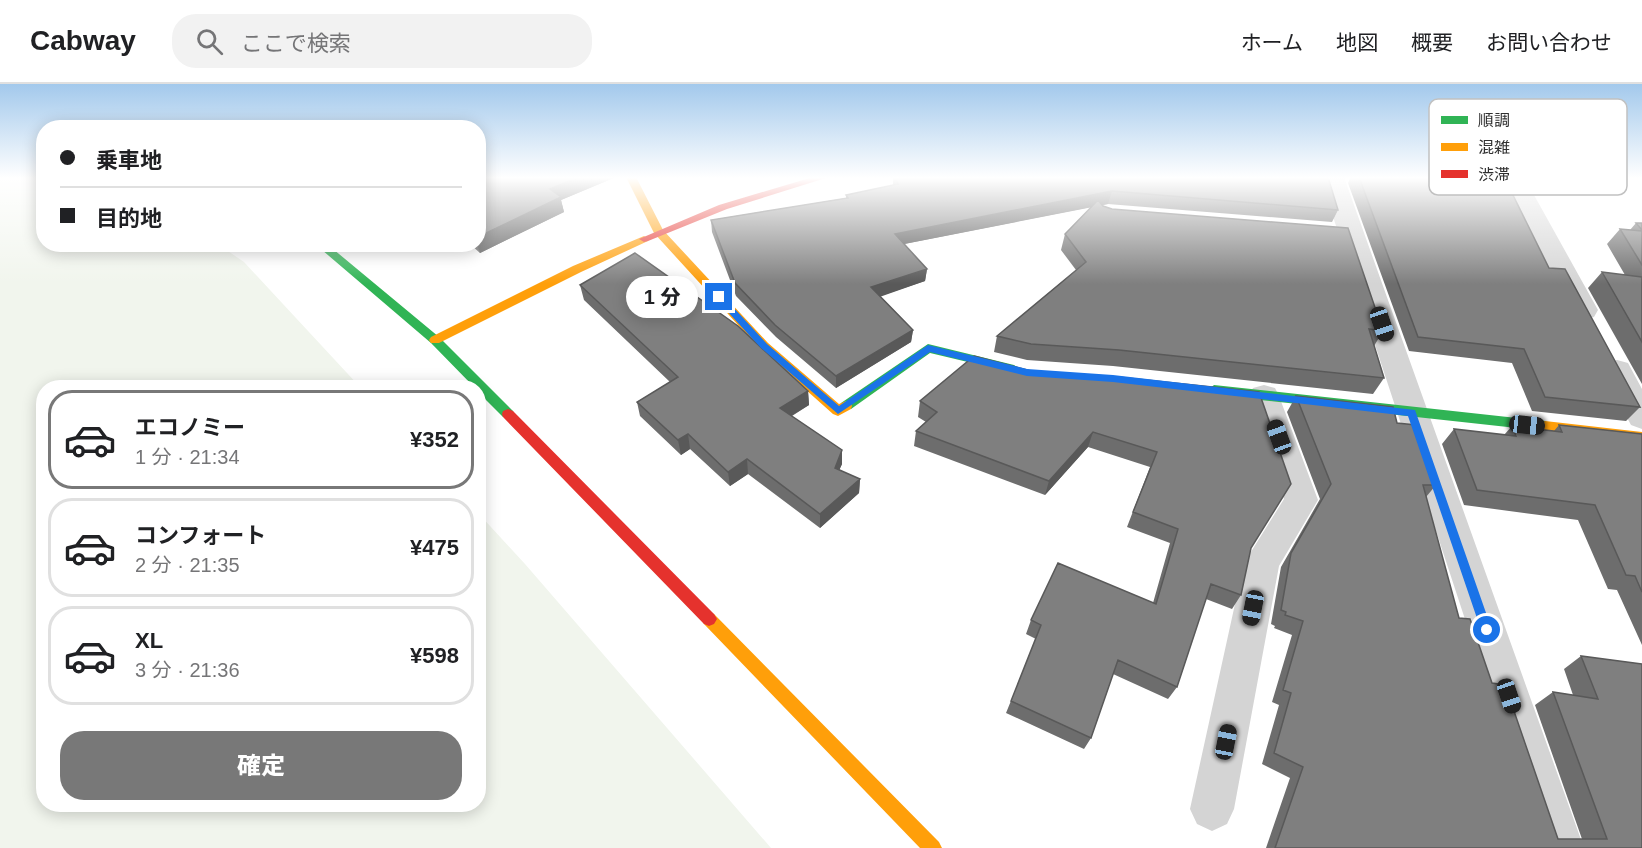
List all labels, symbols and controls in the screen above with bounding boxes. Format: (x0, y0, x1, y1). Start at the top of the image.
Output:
search box (172, 14, 592, 68)
text: Cabway (30, 25, 136, 56)
icon: search (193, 25, 226, 58)
text: ここで検索 (241, 31, 351, 56)
text: ホーム (1241, 31, 1303, 54)
text: 地図 (1336, 31, 1378, 54)
text: 概要 (1411, 31, 1453, 54)
text: お問い合わせ (1486, 31, 1612, 54)
legend (1429, 99, 1627, 195)
text: 順調 (1478, 112, 1510, 129)
text: 混雑 (1478, 139, 1510, 156)
text: 乗車地 (96, 148, 162, 173)
text: 渋滞 (1478, 166, 1510, 183)
text: 目的地 (96, 206, 162, 231)
callout: 1 分 (626, 276, 698, 318)
route end (705, 283, 732, 310)
text: 1 分 (644, 286, 680, 308)
car (1368, 304, 1396, 344)
icon: car (63, 413, 117, 467)
car (1508, 414, 1546, 436)
text: エコノミー (135, 415, 245, 440)
car (1264, 417, 1294, 457)
text: ¥352 (410, 427, 459, 452)
text: 1 分 · 21:34 (135, 446, 240, 468)
icon: car (63, 521, 117, 575)
text: コンフォート (135, 523, 266, 548)
text: ¥475 (410, 535, 459, 560)
text: 2 分 · 21:35 (135, 554, 240, 576)
car (1241, 589, 1265, 627)
route start (1473, 616, 1500, 643)
text: XL (135, 628, 163, 653)
icon: car (63, 629, 117, 683)
text: ¥598 (410, 643, 459, 668)
text: 3 分 · 21:36 (135, 659, 240, 681)
car (1495, 676, 1523, 716)
car (1214, 723, 1238, 761)
button: 確定 (60, 731, 462, 800)

